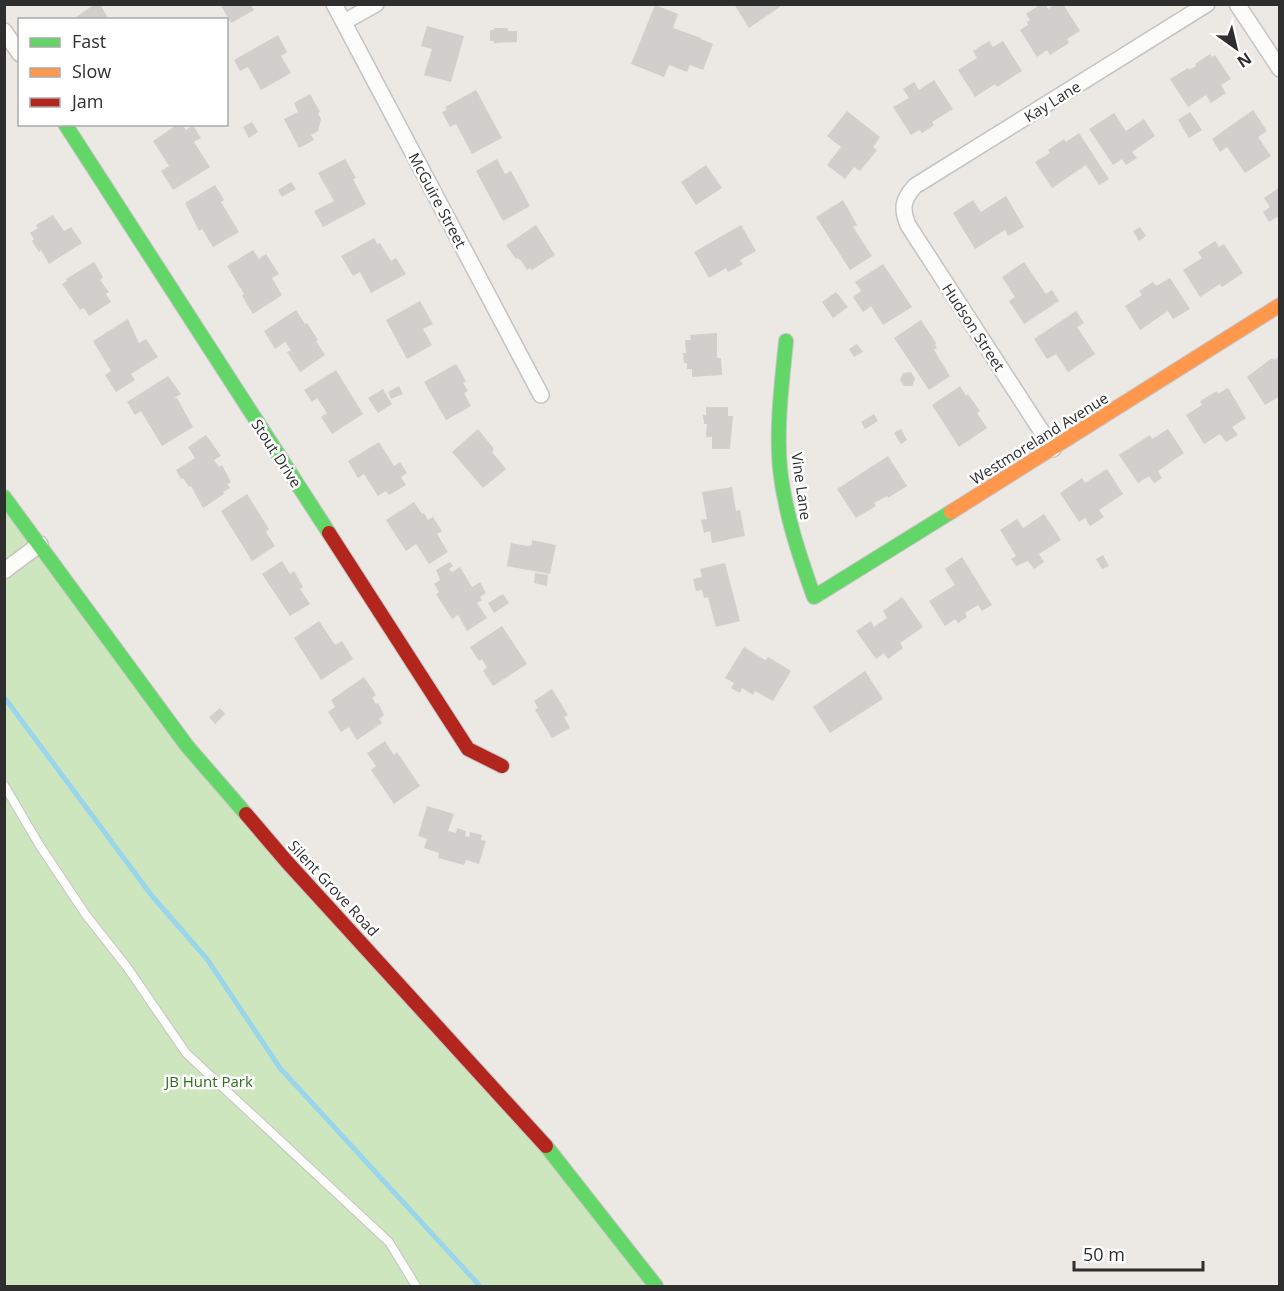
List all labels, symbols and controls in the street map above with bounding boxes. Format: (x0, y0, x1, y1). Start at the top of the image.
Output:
legend (18, 18, 228, 126)
north arrow (1206, 18, 1266, 78)
text: Fast (72, 29, 106, 53)
text: N (1233, 48, 1256, 73)
text: Slow (72, 59, 111, 83)
street label: Kay Lane (1020, 76, 1084, 126)
text: Jam (70, 89, 104, 113)
street label: McGuire Street (405, 149, 471, 251)
street label: Hudson Street (938, 279, 1010, 375)
street label: Westmoreland Avenue (966, 387, 1112, 489)
street label: Stout Drive (247, 415, 307, 491)
street label: Vine Lane (787, 451, 817, 521)
street label: Silent Grove Road (284, 836, 384, 940)
park label: JB Hunt Park (163, 1071, 253, 1091)
scale bar (1074, 1234, 1203, 1272)
text: 50 m (1083, 1242, 1125, 1266)

